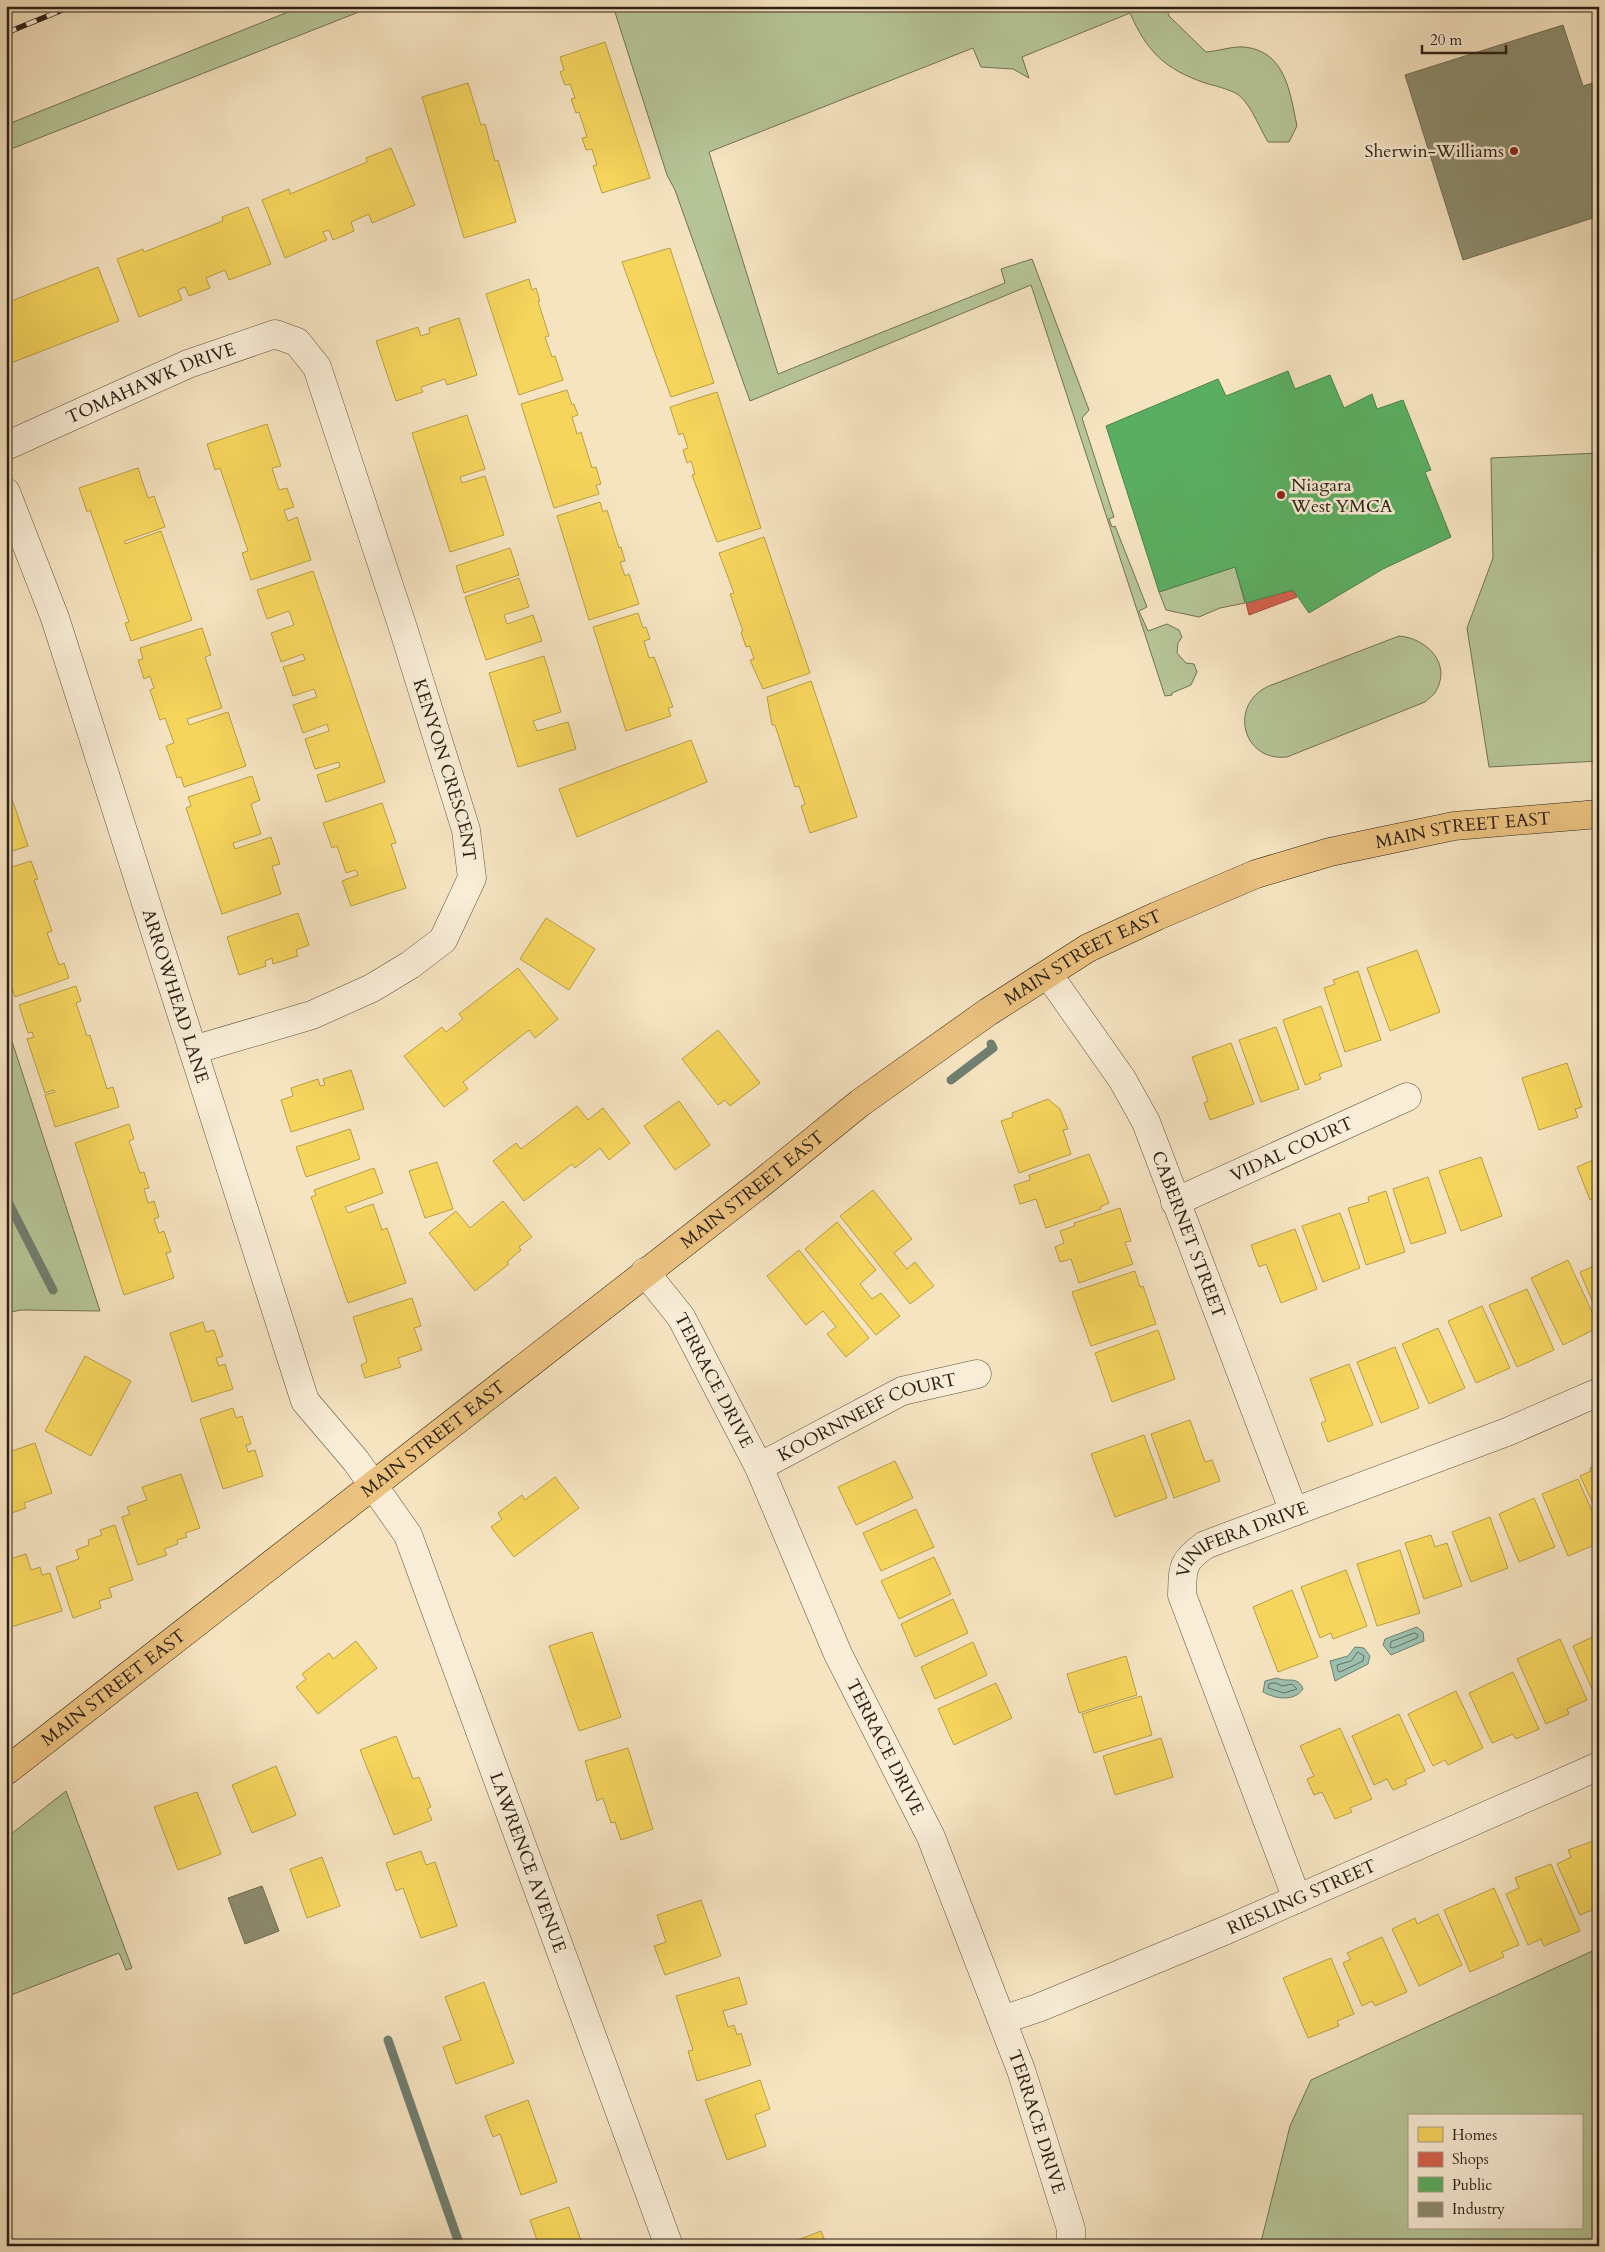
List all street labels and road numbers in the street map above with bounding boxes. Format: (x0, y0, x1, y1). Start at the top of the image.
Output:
street label: TOMAHAWK DRIVE (62, 336, 239, 430)
street label: KENYON CRESCENT (407, 676, 482, 862)
street label: MAIN STREET EAST (1373, 806, 1552, 855)
street label: MAIN STREET EAST (999, 903, 1165, 1011)
street label: ARROWHEAD LANE (136, 906, 215, 1086)
street label: VIDAL COURT (1226, 1111, 1357, 1188)
street label: MAIN STREET EAST (675, 1125, 829, 1254)
street label: CABERNET STREET (1146, 1147, 1232, 1322)
street label: TERRACE DRIVE (668, 1308, 759, 1452)
street label: KOORNNEEF COURT (773, 1367, 959, 1467)
street label: MAIN STREET EAST (355, 1374, 511, 1503)
street label: VINIFERA DRIVE (1170, 1495, 1312, 1580)
street label: MAIN STREET EAST (36, 1623, 191, 1752)
street label: TERRACE DRIVE (840, 1675, 930, 1819)
street label: LAWRENCE AVENUE (484, 1769, 573, 1956)
street label: RIESLING STREET (1223, 1853, 1380, 1941)
street label: TERRACE DRIVE (1002, 2046, 1072, 2197)

